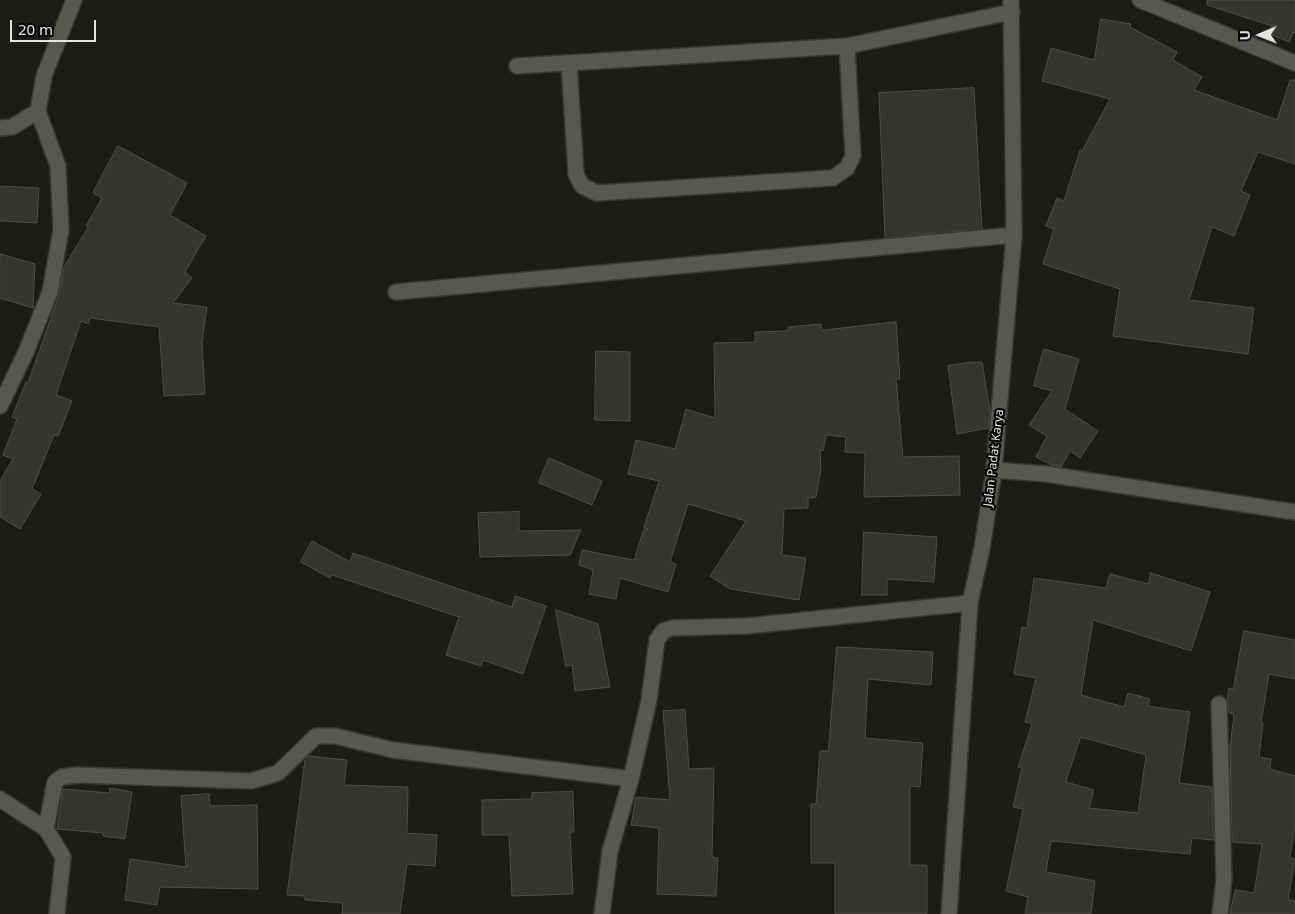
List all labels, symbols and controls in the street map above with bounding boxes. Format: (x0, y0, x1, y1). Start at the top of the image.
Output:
scale bar (12, 10, 99, 42)
north arrow (1235, 10, 1285, 60)
text: 20 m (18, 19, 53, 39)
text: U (1235, 30, 1254, 41)
street label: Jalan Padat Karya (981, 409, 1007, 507)

